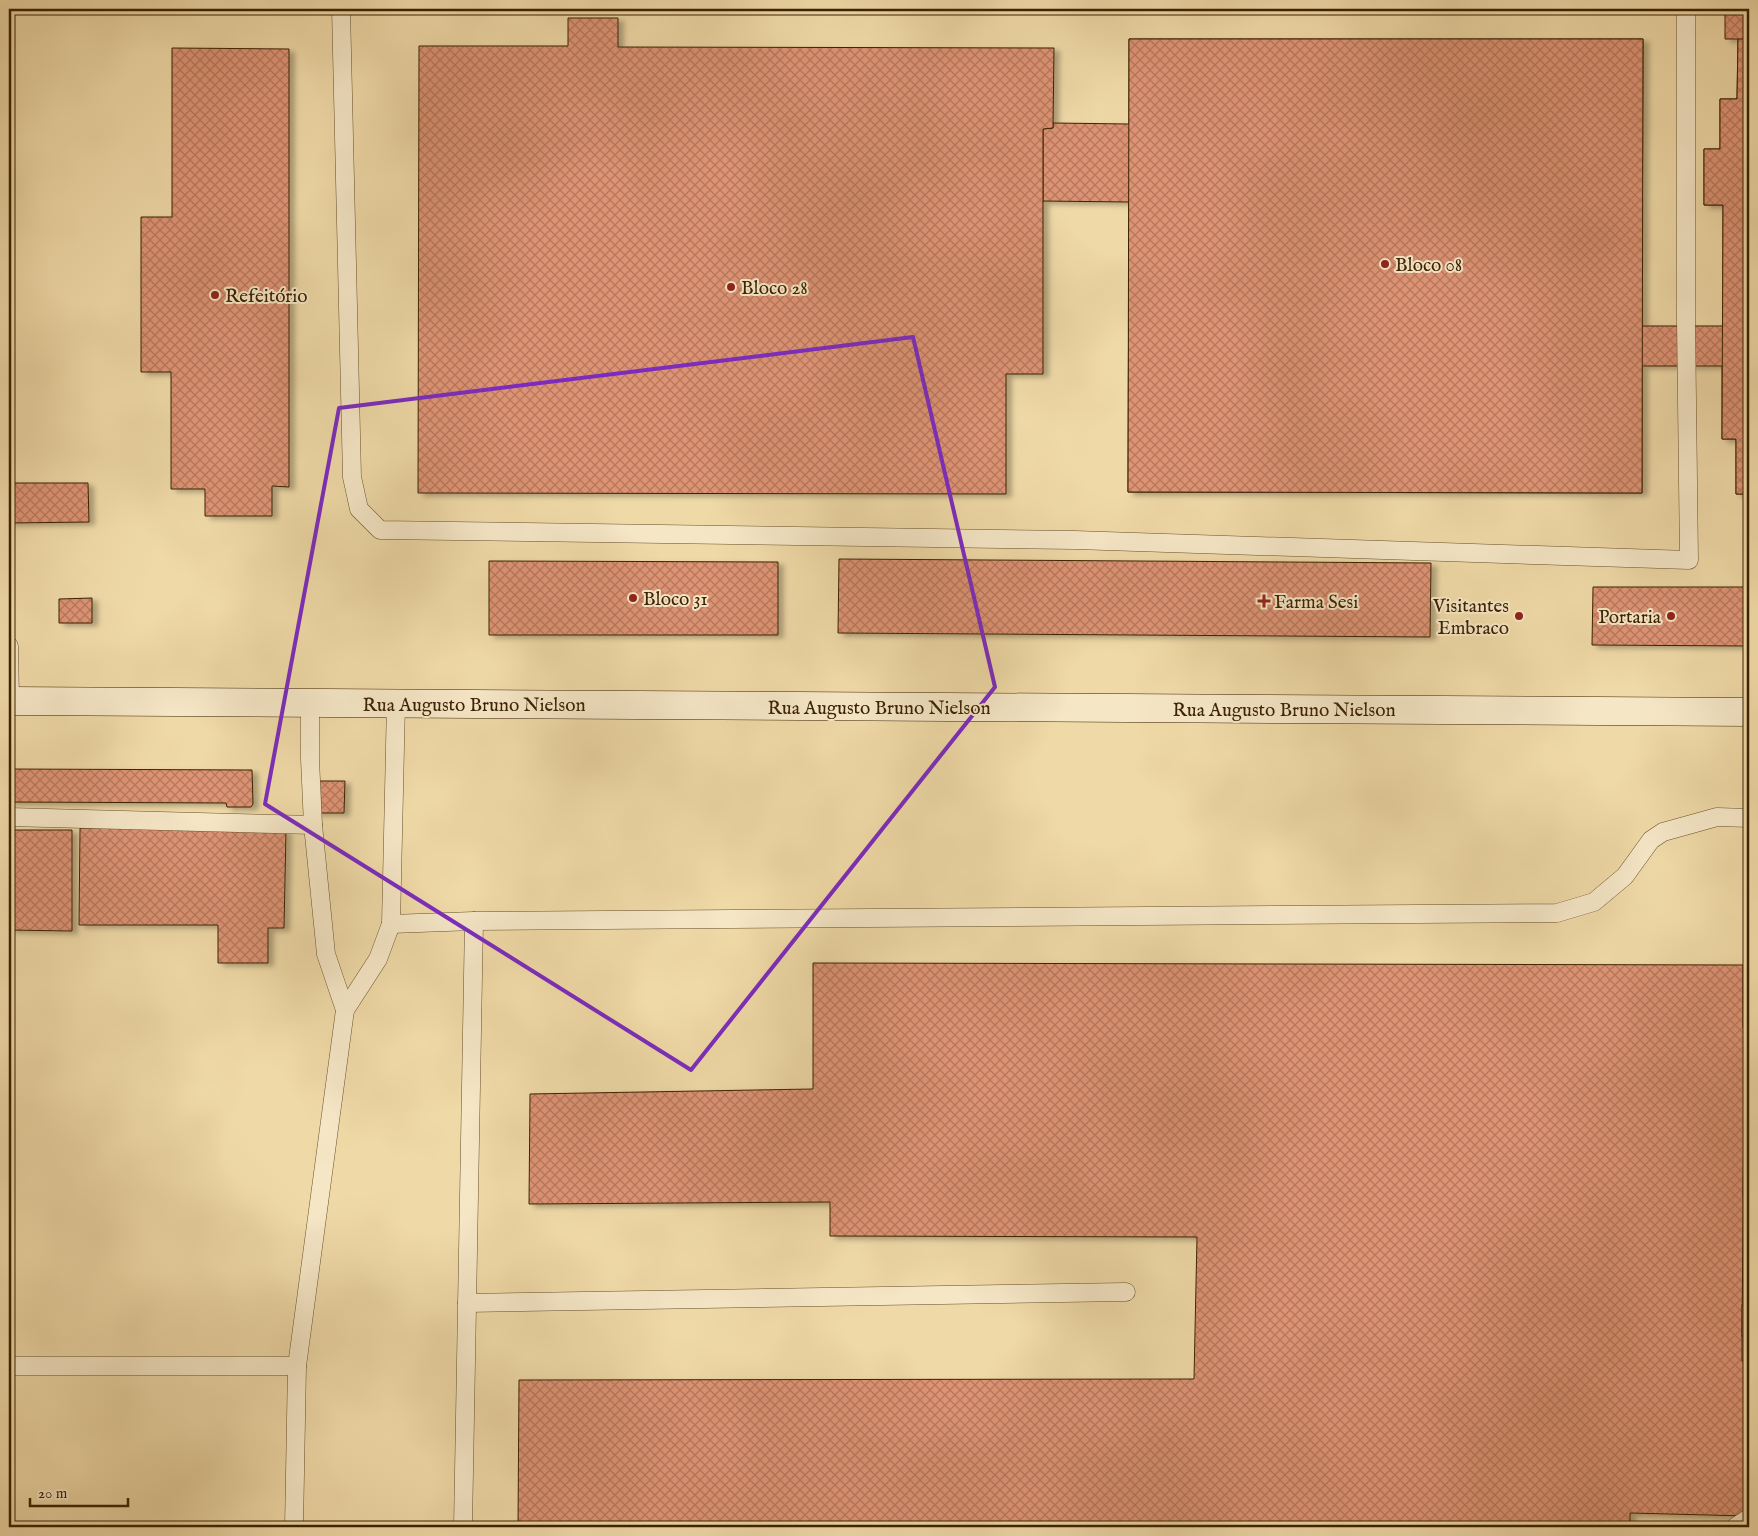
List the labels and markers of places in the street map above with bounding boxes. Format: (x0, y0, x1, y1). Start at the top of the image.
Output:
place label: Bloco 08 (1395, 254, 1462, 278)
marker: Bloco 08 (1379, 258, 1391, 270)
place label: Bloco 28 (741, 277, 808, 301)
marker: Bloco 28 (725, 281, 737, 293)
place label: Refeitório (225, 285, 308, 309)
marker: Refeitório (209, 289, 221, 301)
place label: Bloco 31 (643, 588, 708, 612)
place label: Farma Sesi (1274, 591, 1358, 615)
marker: Bloco 31 (627, 592, 639, 604)
marker: Farma Sesi (1258, 595, 1270, 607)
place label: Visitantes Embraco (1432, 595, 1509, 641)
place label: Portaria (1598, 606, 1662, 630)
marker: Visitantes Embraco (1513, 610, 1525, 622)
marker: Portaria (1665, 610, 1677, 622)

